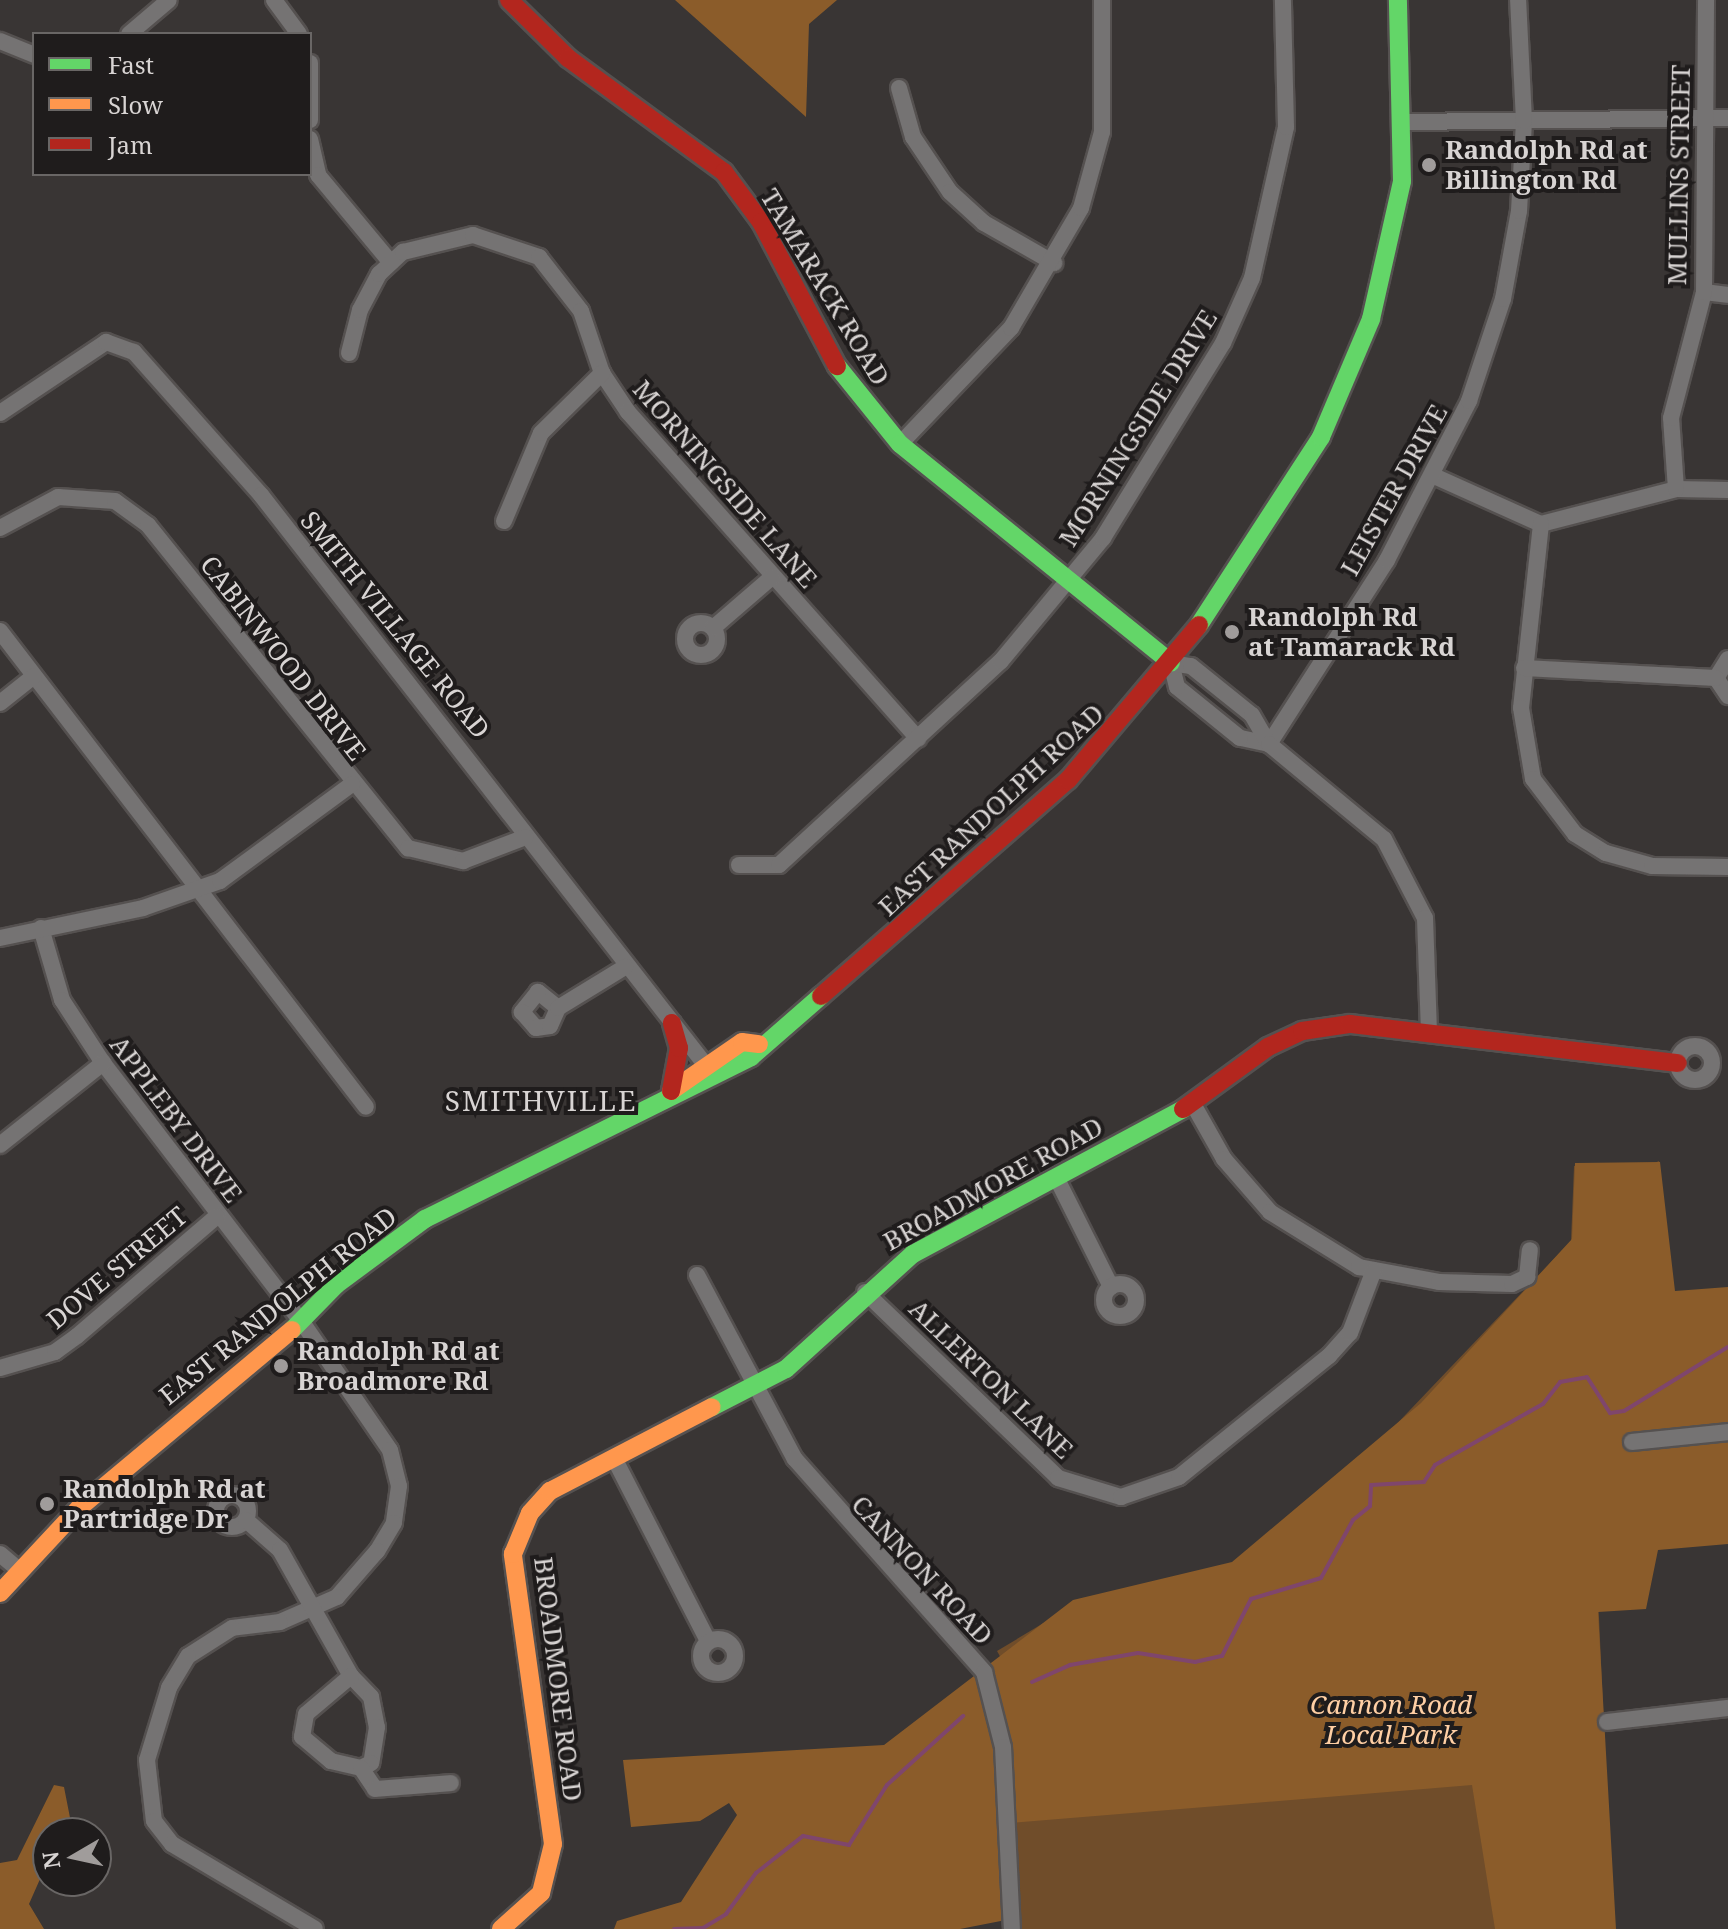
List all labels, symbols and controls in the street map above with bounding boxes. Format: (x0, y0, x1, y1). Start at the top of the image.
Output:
legend (32, 32, 312, 176)
text: Fast (108, 48, 154, 81)
street label: MULLINS STREET (1661, 64, 1697, 286)
text: Slow (108, 88, 163, 121)
text: Jam (108, 128, 153, 161)
place label: Randolph Rd at Billington Rd (1445, 134, 1648, 196)
marker: Randolph Rd at Billington Rd (1420, 156, 1438, 174)
street label: TAMARACK ROAD (754, 183, 896, 391)
street label: MORNINGSIDE DRIVE (1052, 304, 1224, 552)
street label: MORNINGSIDE LANE (626, 374, 824, 594)
street label: LEISTER DRIVE (1334, 399, 1454, 581)
street label: SMITH VILLAGE ROAD (294, 505, 496, 745)
street label: CABINWOOD DRIVE (193, 550, 373, 766)
place label: Randolph Rd at Tamarack Rd (1248, 601, 1455, 662)
marker: Randolph Rd at Tamarack Rd (1223, 623, 1241, 641)
street label: EAST RANDOLPH ROAD (872, 698, 1110, 922)
street label: APPLEBY DRIVE (103, 1030, 249, 1208)
district label: SMITHVILLE (445, 1083, 637, 1117)
street label: BROADMORE ROAD (878, 1111, 1108, 1257)
street label: DOVE STREET (41, 1200, 193, 1336)
street label: EAST RANDOLPH ROAD (153, 1201, 403, 1411)
street label: ALLERTON LANE (903, 1293, 1079, 1465)
place label: Randolph Rd at Broadmore Rd (297, 1335, 500, 1396)
marker: Randolph Rd at Broadmore Rd (272, 1357, 290, 1375)
place label: Randolph Rd at Partridge Dr (63, 1473, 266, 1534)
street label: CANNON ROAD (845, 1489, 999, 1651)
marker: Randolph Rd at Partridge Dr (38, 1495, 56, 1513)
street label: BROADMORE ROAD (528, 1555, 588, 1803)
park label: Cannon Road Local Park (1310, 1689, 1472, 1750)
north arrow (32, 1817, 112, 1897)
text: N (34, 1850, 66, 1871)

